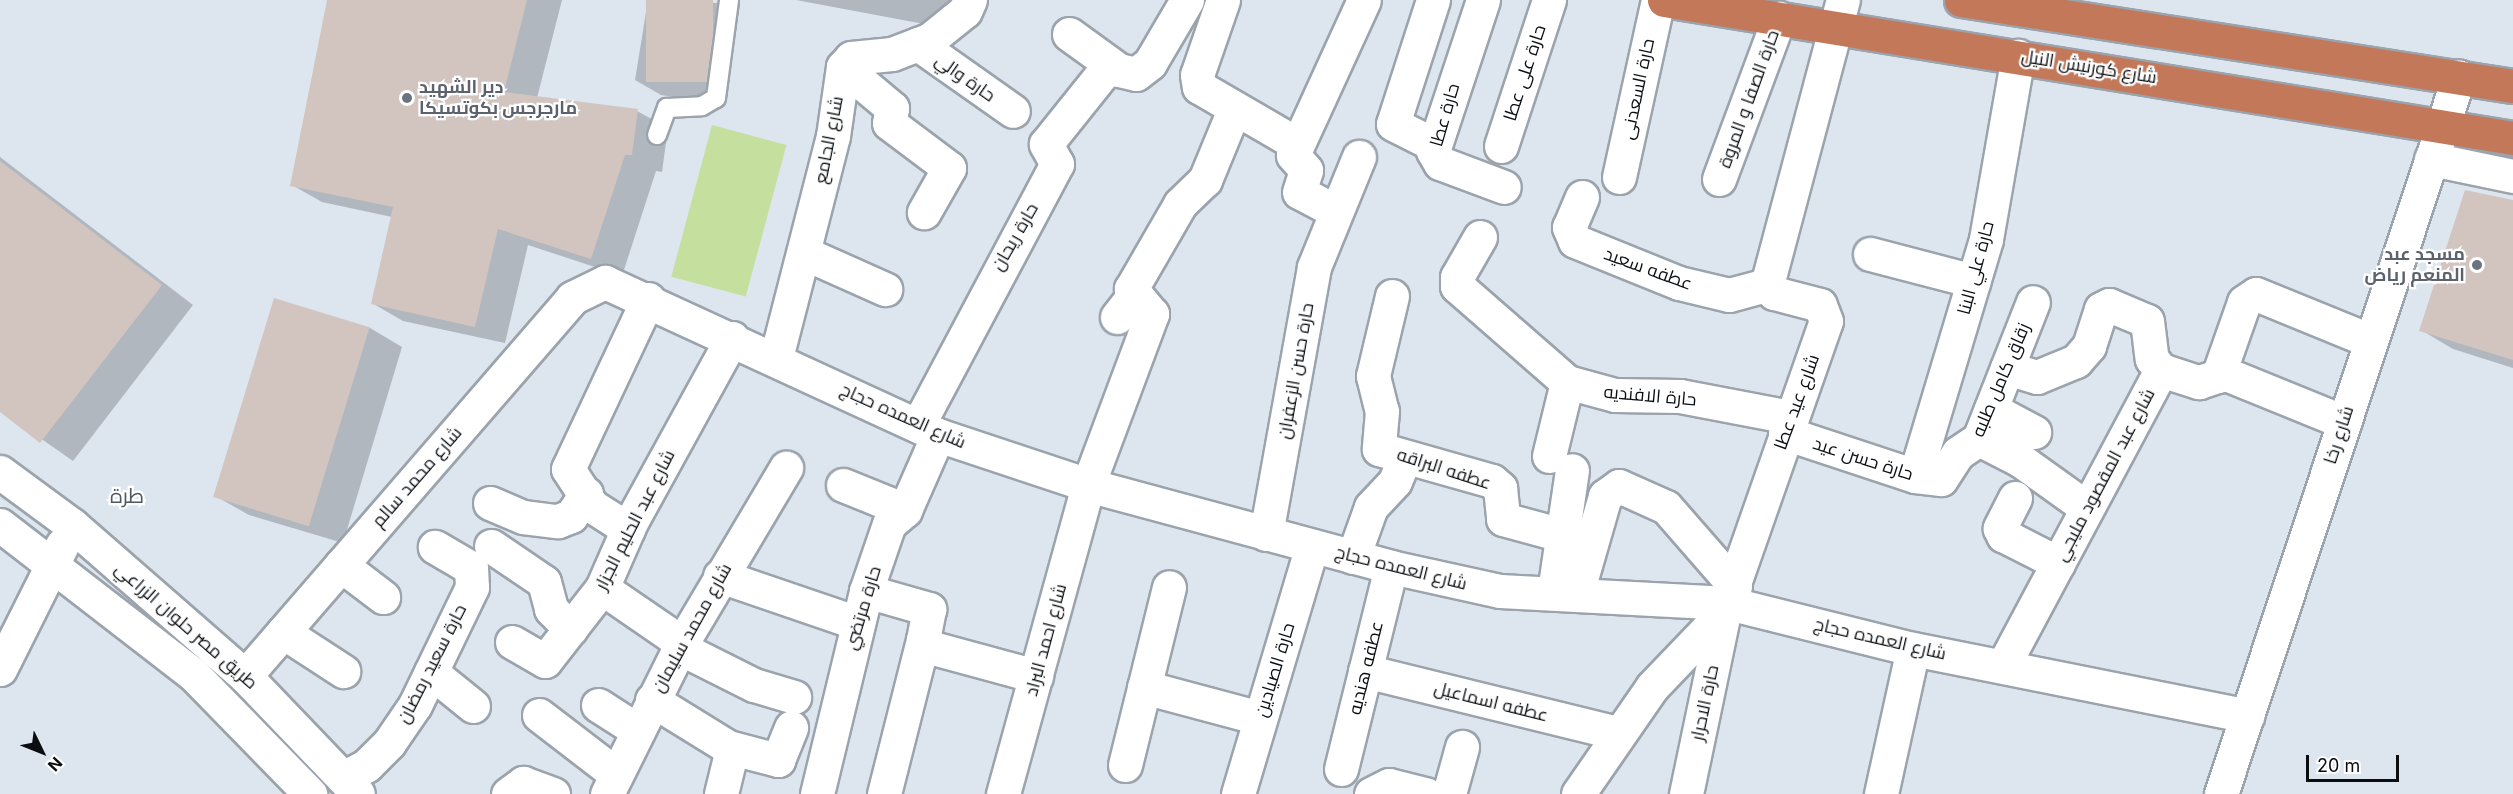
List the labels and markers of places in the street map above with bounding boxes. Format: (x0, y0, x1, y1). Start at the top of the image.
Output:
place label: دير الشهيد مارجرجس بكوتسيكا (419, 77, 577, 119)
marker: دير الشهيد مارجرجس بكوتسيكا (400, 91, 414, 105)
place label: مسجد عبد المنعم رياض (2365, 244, 2465, 286)
marker: مسجد عبد المنعم رياض (2470, 258, 2484, 272)

